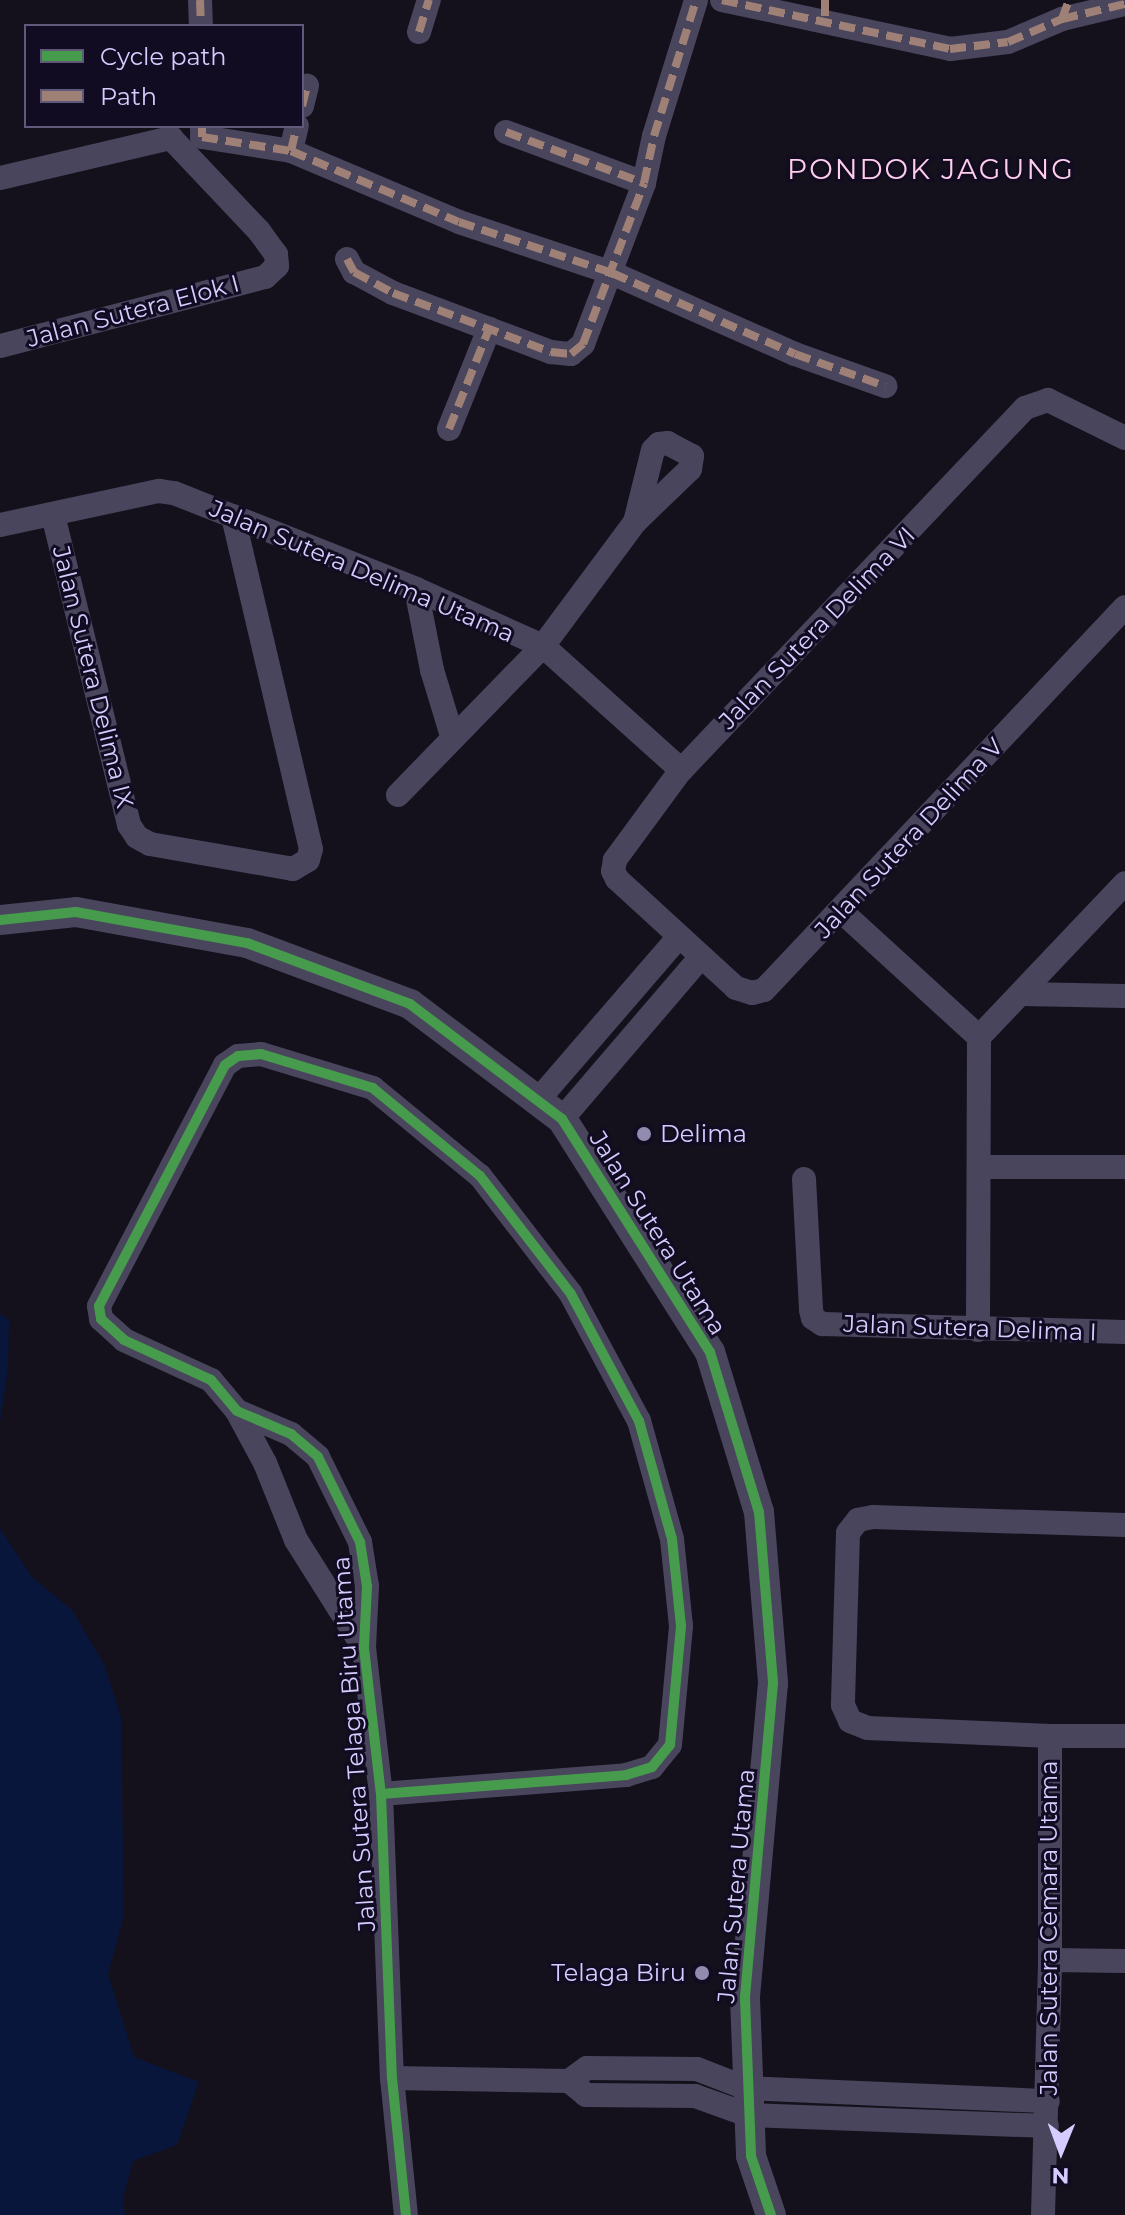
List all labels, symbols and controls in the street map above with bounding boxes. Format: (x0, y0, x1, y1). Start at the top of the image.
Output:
legend (24, 24, 304, 128)
text: Cycle path (100, 42, 227, 71)
text: Path (100, 82, 157, 111)
district label: PONDOK JAGUNG (787, 152, 1075, 186)
street label: Jalan Sutera Elok I (24, 269, 242, 353)
street label: Jalan Sutera Delima Utama (205, 494, 519, 648)
street label: Jalan Sutera Delima VI (713, 521, 921, 735)
street label: Jalan Sutera Delima IX (47, 543, 139, 811)
street label: Jalan Sutera Delima V (809, 732, 1009, 944)
place label: Delima (660, 1120, 747, 1148)
marker: Delima (635, 1125, 653, 1143)
street label: Jalan Sutera Utama (583, 1126, 733, 1340)
street label: Jalan Sutera Delima I (843, 1309, 1097, 1347)
street label: Jalan Sutera Telaga Biru Utama (327, 1555, 381, 1933)
street label: Jalan Sutera Cemara Utama (1035, 1761, 1063, 2095)
street label: Jalan Sutera Utama (711, 1768, 761, 2004)
place label: Telaga Biru (551, 1959, 686, 1987)
marker: Telaga Biru (693, 1964, 711, 1982)
north arrow (1021, 2111, 1101, 2191)
text: N (1051, 2162, 1070, 2189)

